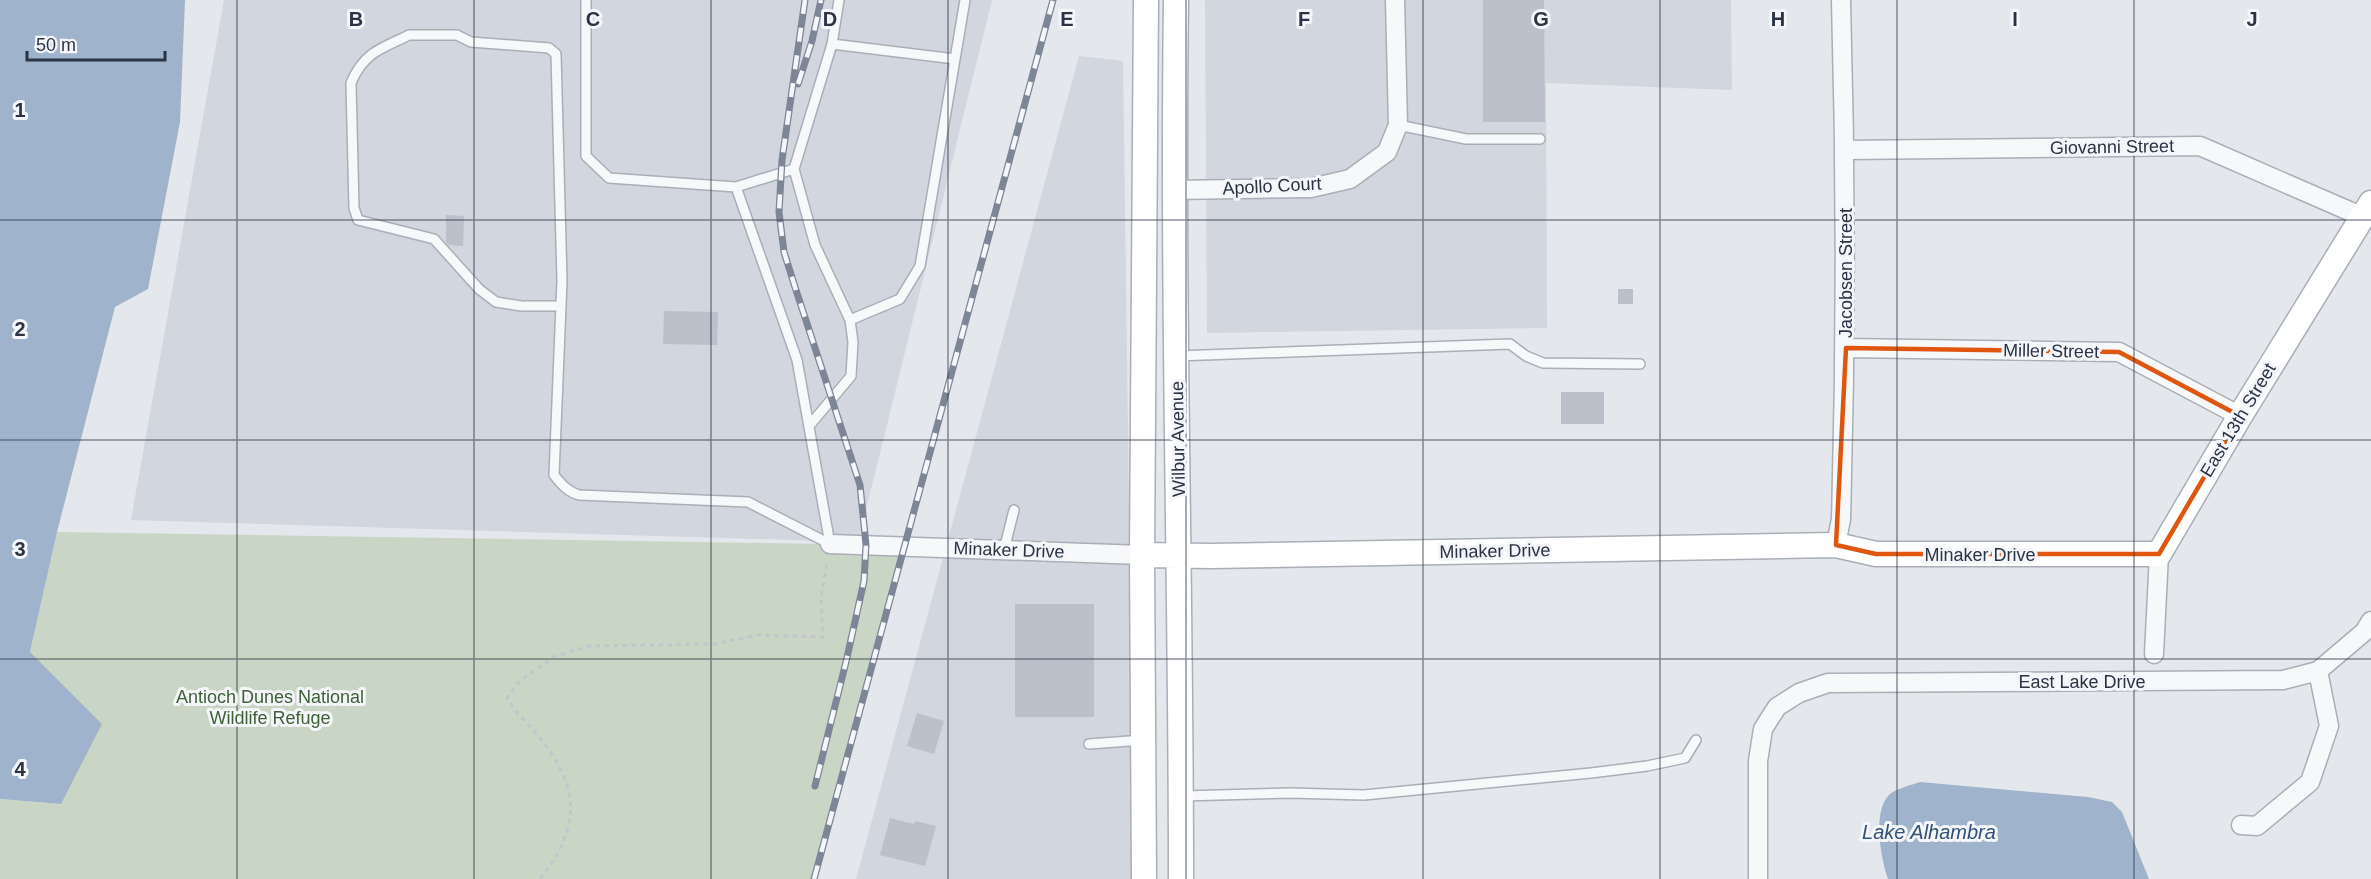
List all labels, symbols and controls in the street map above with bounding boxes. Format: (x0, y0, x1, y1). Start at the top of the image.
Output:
text: B (349, 8, 363, 30)
text: C (586, 8, 600, 30)
text: D (823, 8, 837, 30)
text: E (1060, 8, 1074, 30)
text: F (1298, 8, 1310, 30)
text: G (1533, 8, 1549, 30)
text: H (1771, 8, 1785, 30)
text: I (2012, 8, 2018, 30)
text: J (2246, 8, 2258, 30)
scale bar (27, 24, 165, 62)
text: 50 m (36, 35, 76, 55)
text: 1 (14, 99, 26, 121)
street label: Giovanni Street (2050, 136, 2174, 158)
street label: Apollo Court (1222, 173, 1322, 199)
street label: Jacobsen Street (1836, 208, 1856, 338)
text: 2 (14, 318, 26, 340)
street label: Miller Street (2003, 340, 2099, 362)
street label: East 13th Street (2196, 360, 2280, 480)
street label: Wilbur Avenue (1167, 381, 1189, 497)
text: 3 (14, 538, 26, 560)
street label: Minaker Drive (953, 538, 1065, 562)
street label: Minaker Drive (1439, 540, 1551, 562)
street label: Minaker Drive (1924, 545, 2036, 565)
street label: East Lake Drive (2018, 672, 2146, 692)
park label: Antioch Dunes National Wildlife Refuge (176, 687, 364, 728)
text: 4 (14, 758, 26, 780)
water label: Lake Alhambra (1862, 821, 1996, 843)

